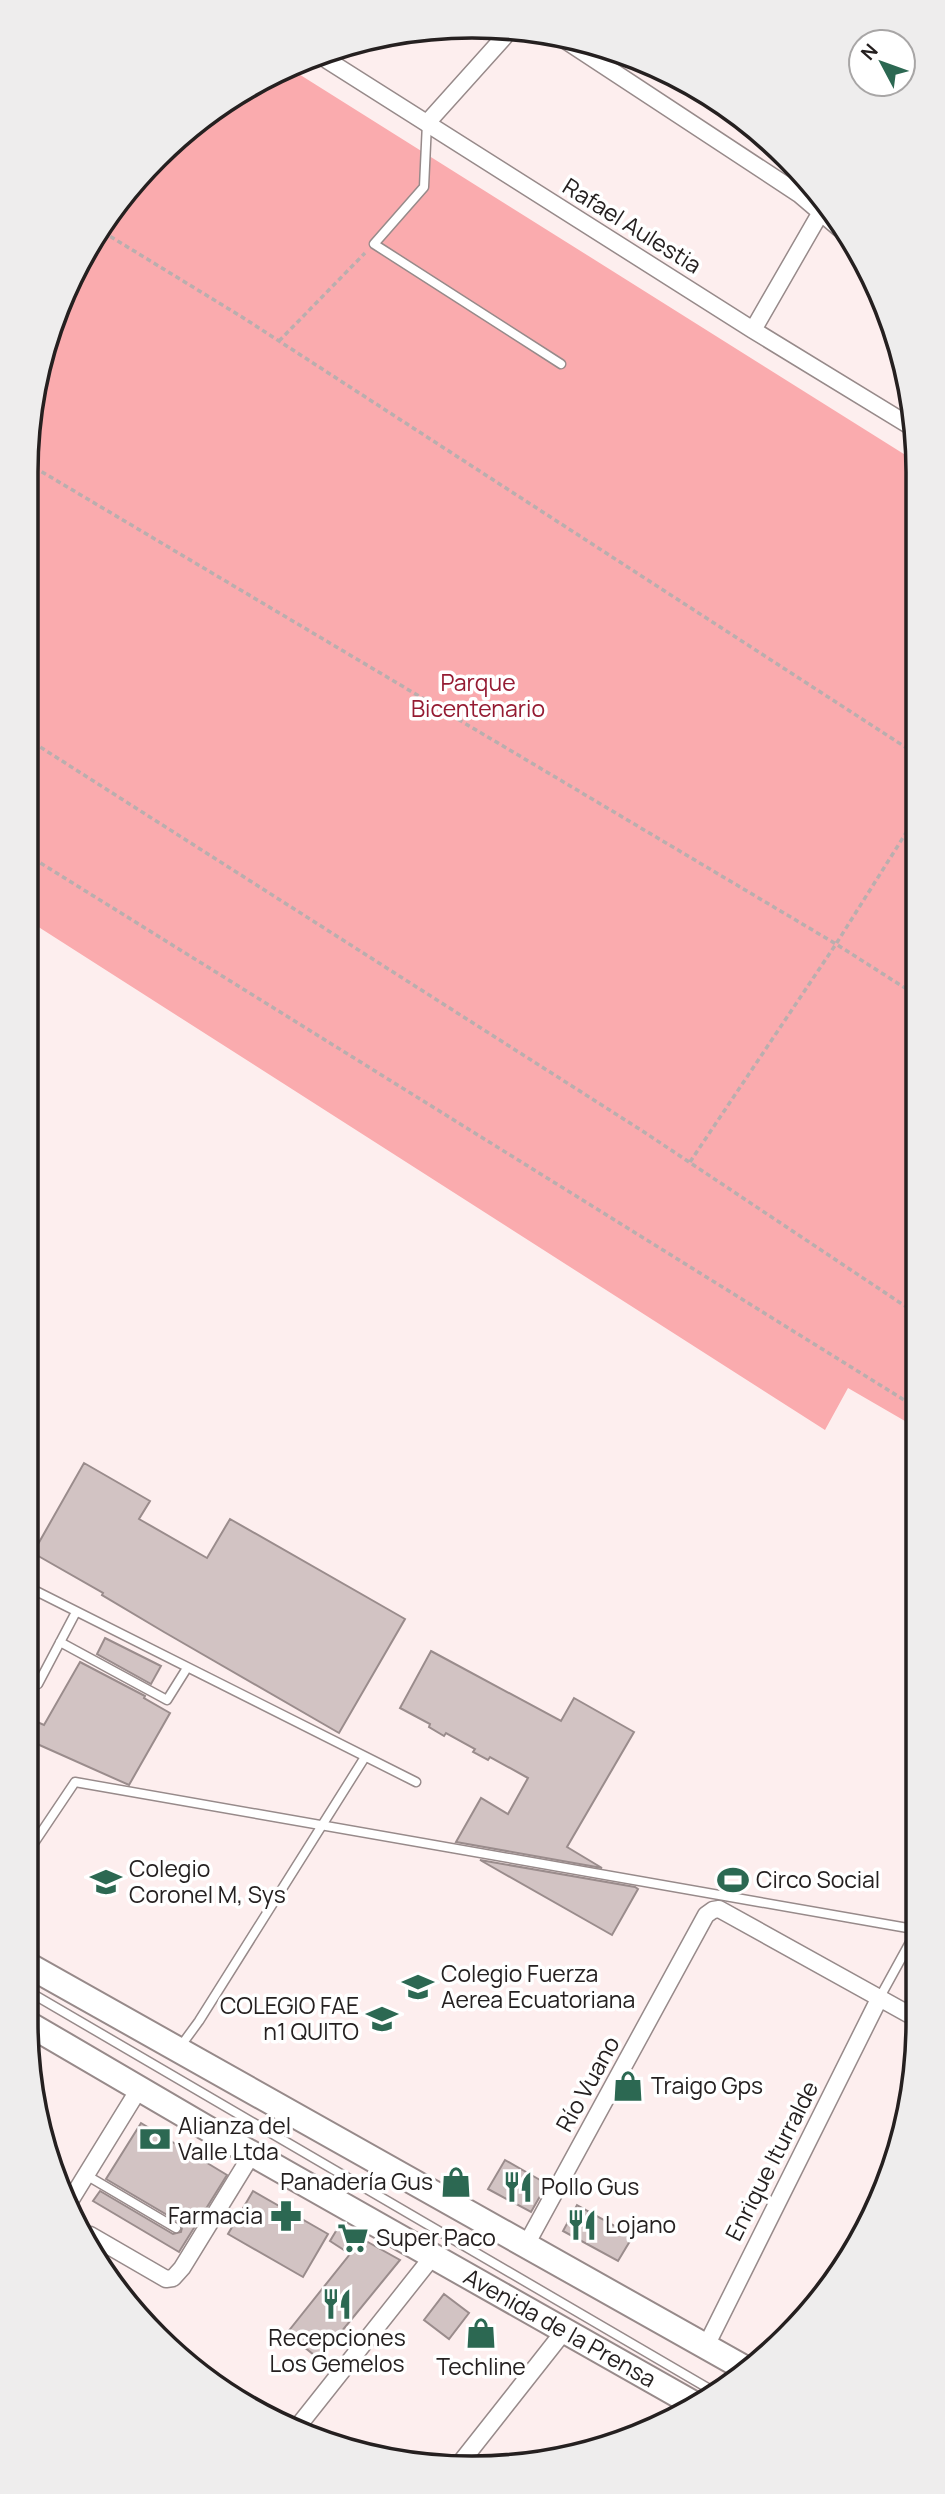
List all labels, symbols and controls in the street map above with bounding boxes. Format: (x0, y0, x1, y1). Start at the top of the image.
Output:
north arrow (847, 28, 917, 98)
text: N (855, 38, 883, 66)
street label: Rafael Aulestia (557, 170, 708, 281)
park label: Parque Bicentenario (411, 666, 545, 724)
place label: Colegio Coronel M, Sys (129, 1852, 286, 1910)
sports icon: Circo Social (716, 1863, 750, 1897)
place label: Circo Social (756, 1863, 880, 1895)
school or university icon: Colegio Coronel M, Sys (89, 1865, 123, 1899)
place label: Colegio Fuerza Aerea Ecuatoriana (441, 1957, 635, 2015)
school or university icon: Colegio Fuerza Aerea Ecuatoriana (401, 1970, 435, 2004)
place label: COLEGIO FAE n1 QUITO (220, 1989, 359, 2047)
school or university icon: COLEGIO FAE n1 QUITO (365, 2002, 399, 2036)
street label: Río Vuano (548, 2030, 627, 2137)
shop icon: Traigo Gps (611, 2069, 645, 2103)
place label: Traigo Gps (651, 2069, 763, 2101)
street label: Enrique Iturralde (717, 2075, 825, 2246)
place label: Alianza del Valle Ltda (178, 2109, 291, 2167)
bank icon: Alianza del Valle Ltda (138, 2122, 172, 2156)
place label: Panadería Gus (280, 2165, 433, 2197)
shop icon: Panadería Gus (439, 2165, 473, 2199)
restaurant icon: Pollo Gus (501, 2170, 535, 2204)
place label: Pollo Gus (541, 2170, 639, 2202)
place label: Farmacia (168, 2199, 263, 2231)
pharmacy icon: Farmacia (269, 2199, 303, 2233)
restaurant icon: Lojano (565, 2208, 599, 2242)
place label: Lojano (605, 2208, 676, 2240)
supermarket icon: Super Paco (336, 2221, 370, 2255)
place label: Super Paco (376, 2221, 496, 2253)
street label: Avenida de la Prensa (458, 2260, 662, 2394)
restaurant icon: Recepciones Los Gemelos (320, 2287, 354, 2321)
shop icon: Techline (464, 2316, 498, 2350)
place label: Recepciones Los Gemelos (268, 2321, 406, 2379)
place label: Techline (436, 2350, 526, 2382)

